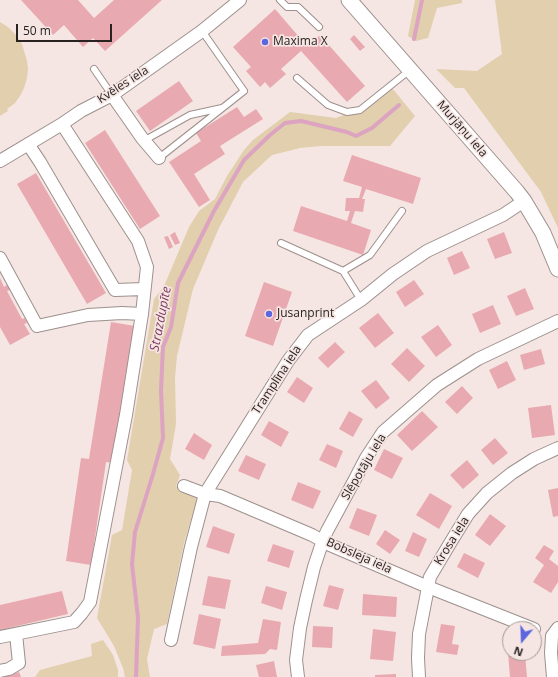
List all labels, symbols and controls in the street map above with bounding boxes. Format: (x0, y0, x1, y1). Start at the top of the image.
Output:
scale bar (18, 16, 114, 42)
text: 50 m (23, 22, 51, 39)
place label: Maxima X (273, 35, 328, 49)
marker: Maxima X (260, 37, 270, 47)
street label: Kvēles iela (95, 63, 151, 107)
street label: Murjāņu iela (434, 98, 490, 160)
water label: Strazdupīte (147, 285, 175, 353)
place label: Jusanprint (277, 307, 334, 321)
marker: Jusanprint (264, 309, 274, 319)
street label: Tramplīna iela (249, 343, 305, 417)
street label: Slēpotāju iela (339, 431, 389, 503)
street label: Krosa iela (431, 514, 473, 568)
street label: Bobsleja iela (324, 535, 394, 577)
north arrow (502, 621, 542, 661)
text: N (512, 643, 525, 660)

